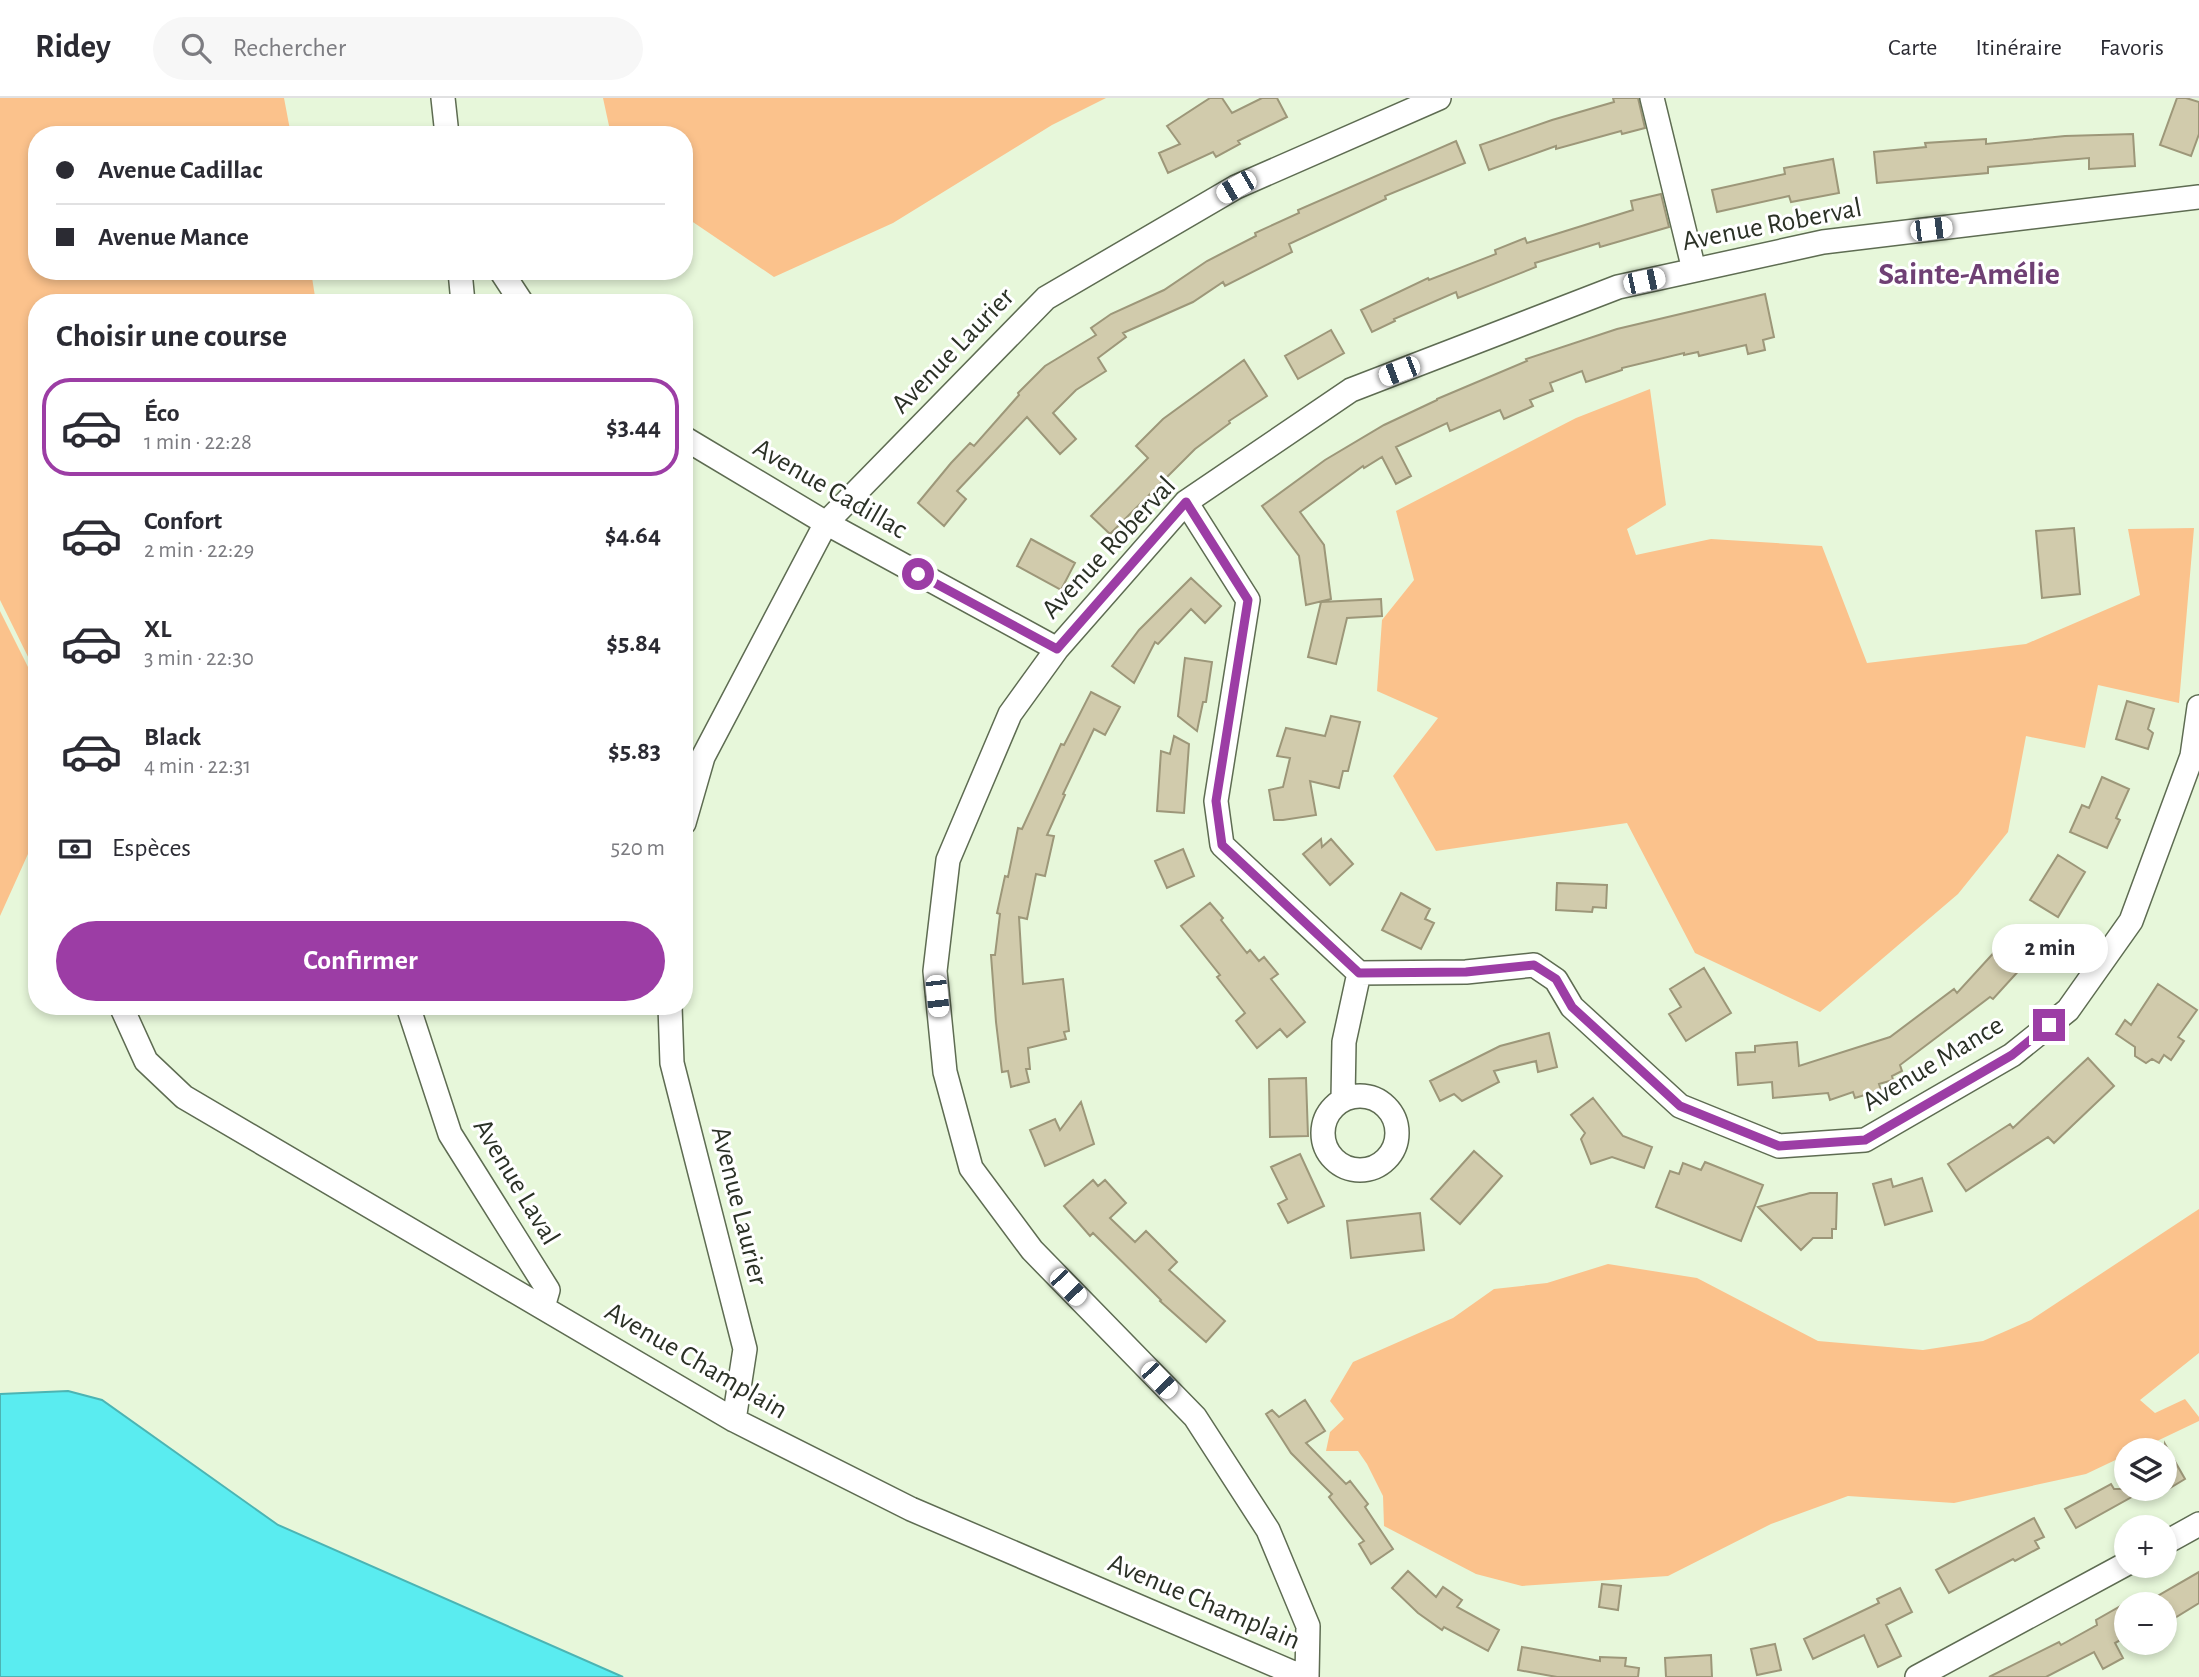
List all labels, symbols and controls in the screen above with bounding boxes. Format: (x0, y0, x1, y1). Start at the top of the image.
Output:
search box (153, 17, 643, 80)
icon: search (177, 29, 215, 67)
text: Ridey (35, 31, 111, 64)
text: Rechercher (233, 35, 346, 61)
text: Carte (1888, 36, 1937, 60)
text: Itinéraire (1975, 36, 2062, 60)
text: Favoris (2100, 36, 2164, 60)
text: Avenue Cadillac (98, 157, 263, 183)
car (1213, 167, 1260, 207)
street label: Avenue Roberval (1680, 194, 1864, 256)
car (1909, 216, 1954, 242)
text: Avenue Mance (98, 224, 249, 250)
district label: Sainte-Amélie (1878, 258, 2060, 290)
car (1622, 266, 1667, 296)
street label: Avenue Laurier (886, 283, 1020, 419)
text: Choisir une course (56, 320, 287, 352)
car (1376, 354, 1423, 388)
icon: car (60, 396, 123, 459)
text: Éco (144, 400, 180, 426)
text: $3.44 (606, 414, 661, 440)
text: 1 min · 22:28 (144, 431, 252, 454)
street label: Avenue Cadillac (748, 434, 912, 544)
street label: Avenue Roberval (1037, 472, 1181, 624)
icon: car (60, 504, 123, 567)
text: Confort (144, 508, 222, 534)
text: $4.64 (605, 522, 661, 548)
text: 2 min · 22:29 (144, 539, 254, 562)
route start (902, 558, 934, 590)
icon: car (60, 612, 123, 675)
text: XL (144, 616, 171, 642)
text: $5.84 (606, 630, 661, 656)
text: 3 min · 22:30 (144, 647, 254, 670)
icon: car (60, 720, 123, 783)
text: Black (144, 724, 201, 750)
text: $5.83 (608, 738, 661, 764)
text: 4 min · 22:31 (144, 755, 251, 778)
icon: cash (56, 830, 94, 868)
text: Espèces (112, 835, 191, 861)
text: 520 m (611, 837, 665, 860)
button: Confirmer (56, 921, 665, 1001)
callout: 2 min (1991, 923, 2107, 972)
text: 2 min (2024, 937, 2076, 960)
car (925, 974, 950, 1018)
route end (2033, 1009, 2065, 1041)
street label: Avenue Mance (1858, 1011, 2008, 1117)
street label: Avenue Laval (468, 1114, 564, 1250)
street label: Avenue Laurier (706, 1124, 772, 1288)
car (1046, 1265, 1091, 1309)
street label: Avenue Champlain (600, 1297, 792, 1425)
car (1137, 1358, 1182, 1402)
map controls (2114, 1438, 2177, 1655)
button: layers (2114, 1438, 2177, 1501)
button: + (2114, 1515, 2177, 1578)
street label: Avenue Champlain (1104, 1549, 1304, 1655)
button: − (2114, 1592, 2177, 1655)

